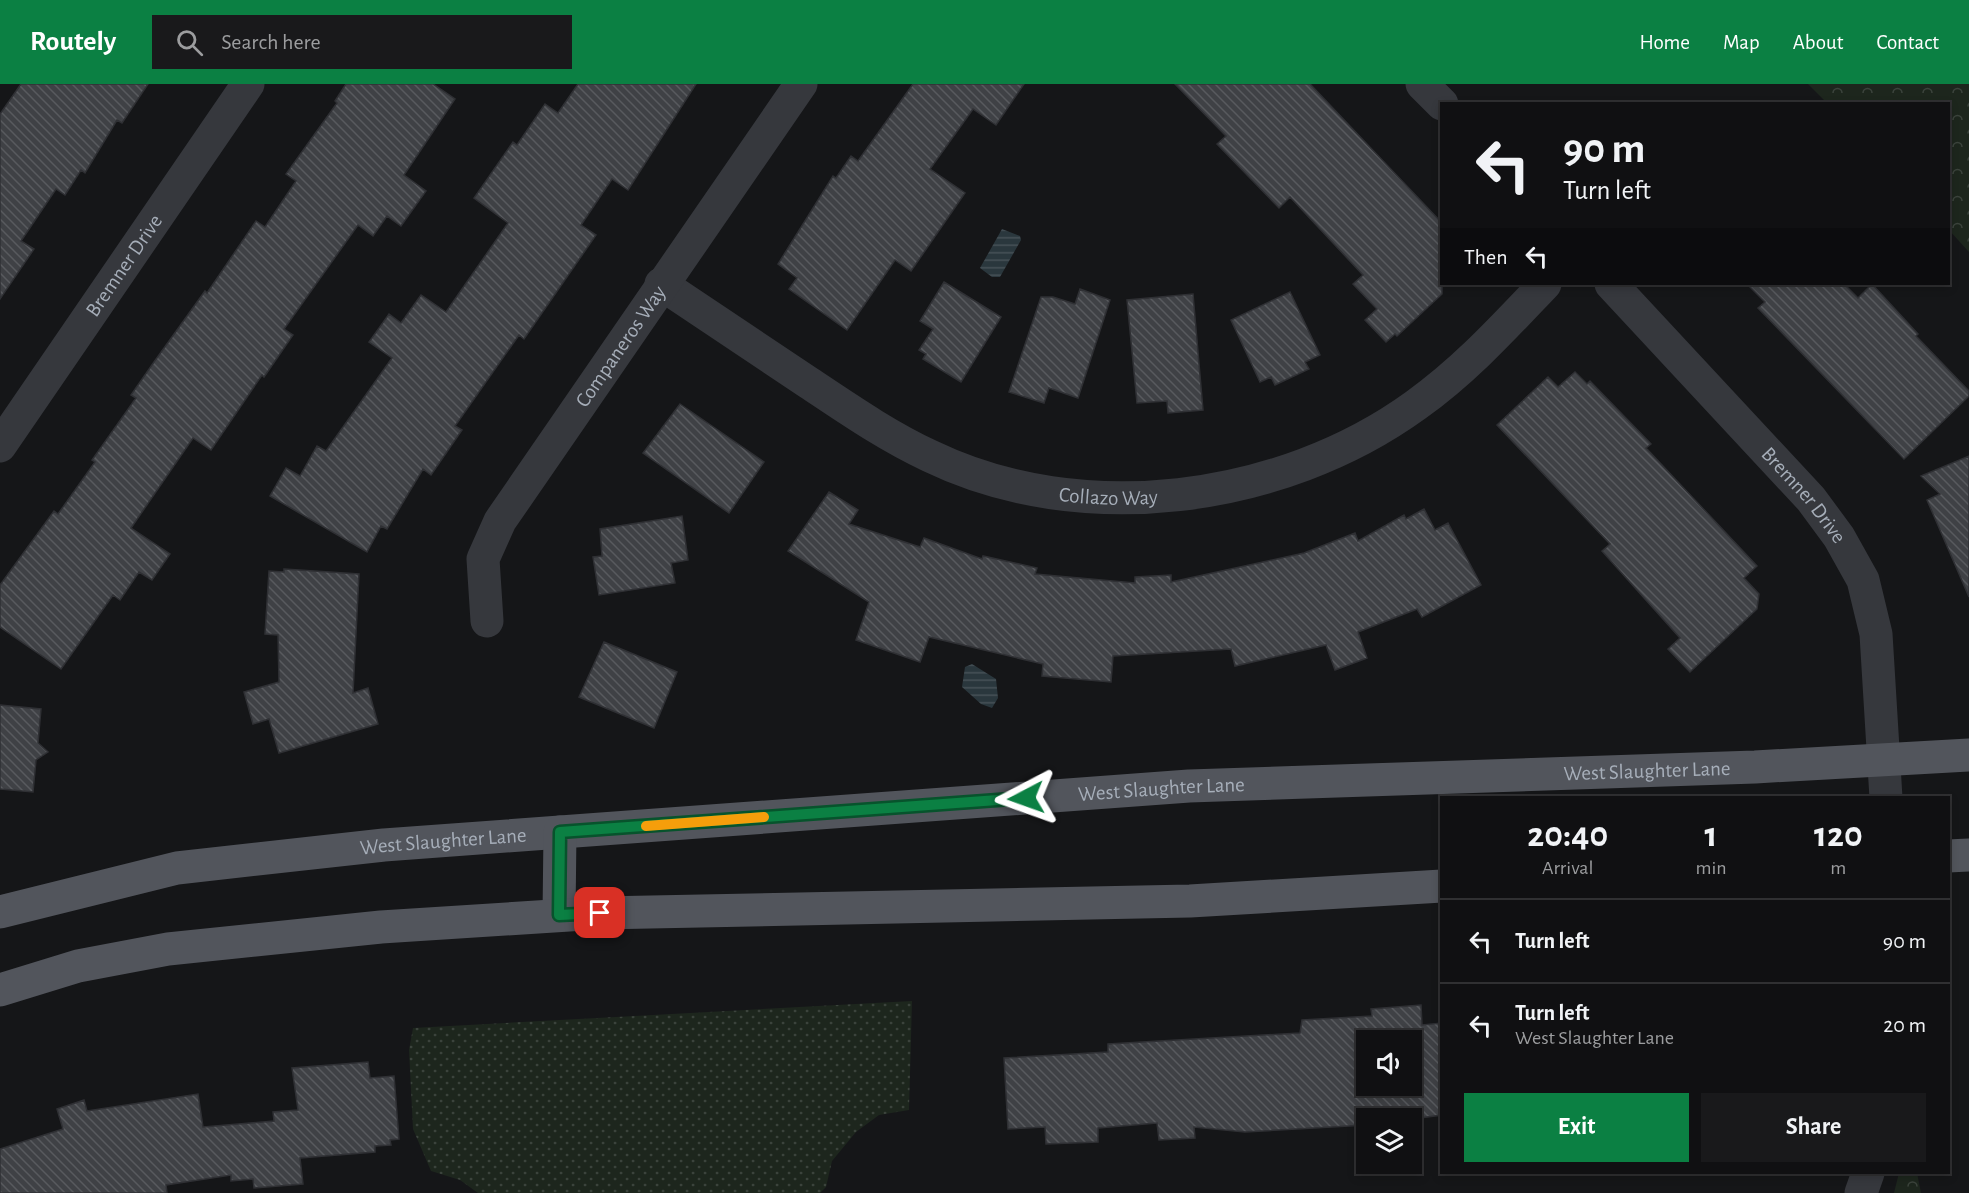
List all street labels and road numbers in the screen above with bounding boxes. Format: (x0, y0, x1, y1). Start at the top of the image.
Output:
street label: Bremner Drive (82, 210, 166, 320)
street label: Companeros Way (571, 282, 669, 411)
street label: Bremner Drive (1758, 443, 1850, 547)
street label: Collazo Way (1058, 483, 1159, 508)
street label: West Slaughter Lane (1563, 757, 1731, 784)
street label: West Slaughter Lane (1077, 774, 1245, 805)
street label: West Slaughter Lane (359, 824, 527, 858)

